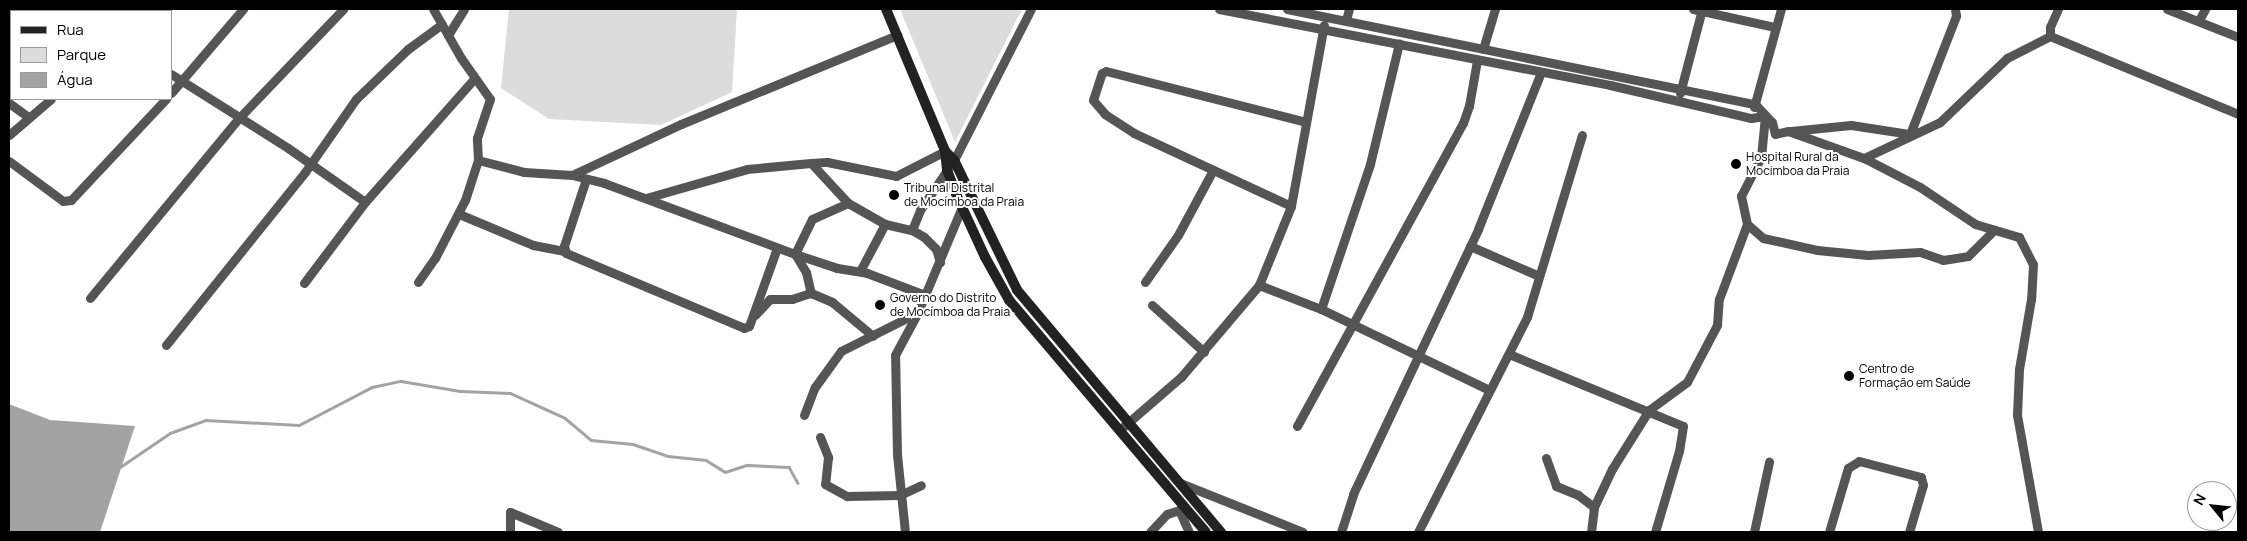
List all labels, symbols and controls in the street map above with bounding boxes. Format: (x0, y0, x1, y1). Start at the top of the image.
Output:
legend (10, 10, 172, 100)
text: Rua (57, 19, 84, 40)
text: Parque (57, 44, 106, 65)
text: Água (57, 69, 93, 90)
place label: Hospital Rural da Mocimboa da Praia (1746, 150, 1850, 178)
marker: Hospital Rural da Mocimboa da Praia (1730, 158, 1742, 170)
place label: Tribunal Distrital de Mocímboa da Praia (904, 181, 1024, 209)
marker: Tribunal Distrital de Mocímboa da Praia (888, 189, 900, 201)
place label: Governo do Distrito de Mocímboa da Praia (890, 291, 1010, 319)
marker: Governo do Distrito de Mocímboa da Praia (874, 299, 886, 311)
place label: Centro de Formação em Saúde (1859, 362, 1971, 390)
marker: Centro de Formação em Saúde (1843, 370, 1855, 382)
north arrow (2187, 481, 2237, 531)
text: N (2188, 490, 2210, 508)

